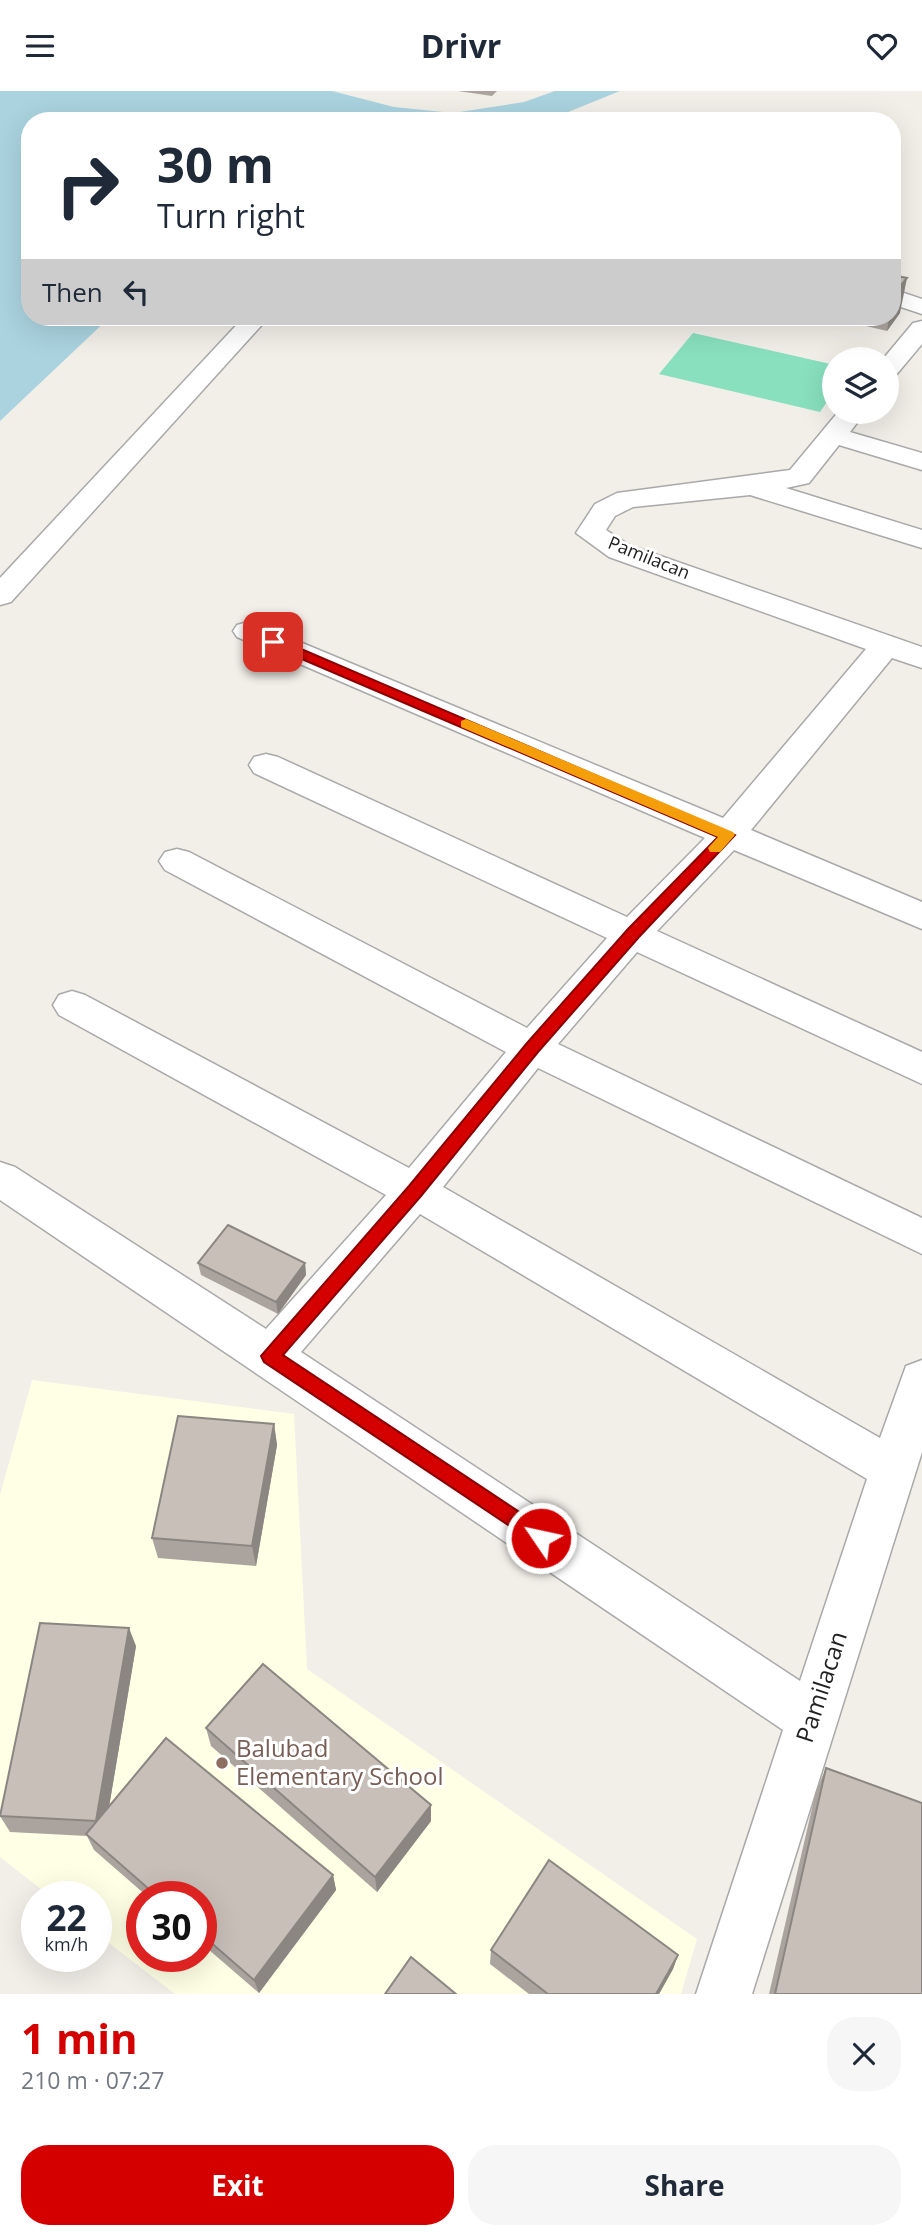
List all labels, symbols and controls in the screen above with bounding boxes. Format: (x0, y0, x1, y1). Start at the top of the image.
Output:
text: Drivr (421, 24, 501, 67)
icon: menu (21, 27, 59, 65)
icon: heart (863, 27, 901, 65)
text: 30 m (157, 131, 274, 197)
icon: right (42, 140, 133, 231)
text: Turn right (157, 194, 305, 237)
icon: left (117, 273, 155, 311)
text: Then (42, 274, 103, 310)
map controls (822, 347, 899, 424)
button: layers (822, 347, 899, 424)
street label: Pamilacan (605, 530, 694, 584)
pin (243, 612, 303, 672)
icon: arrive (254, 623, 292, 661)
position arrow (504, 1501, 578, 1575)
street label: Pamilacan (787, 1627, 854, 1746)
place label: Balubad Elementary School (236, 1731, 444, 1792)
marker: Balubad Elementary School (214, 1755, 230, 1771)
speed limit sign: 30 (126, 1881, 217, 1972)
text: 22 (46, 1894, 87, 1941)
text: km/h (45, 1932, 88, 1956)
text: 1 min (21, 2009, 138, 2066)
button: close (827, 2017, 901, 2091)
text: 210 m · 07:27 (21, 2064, 164, 2096)
button: Exit (21, 2145, 454, 2225)
button: Share (468, 2145, 901, 2225)

